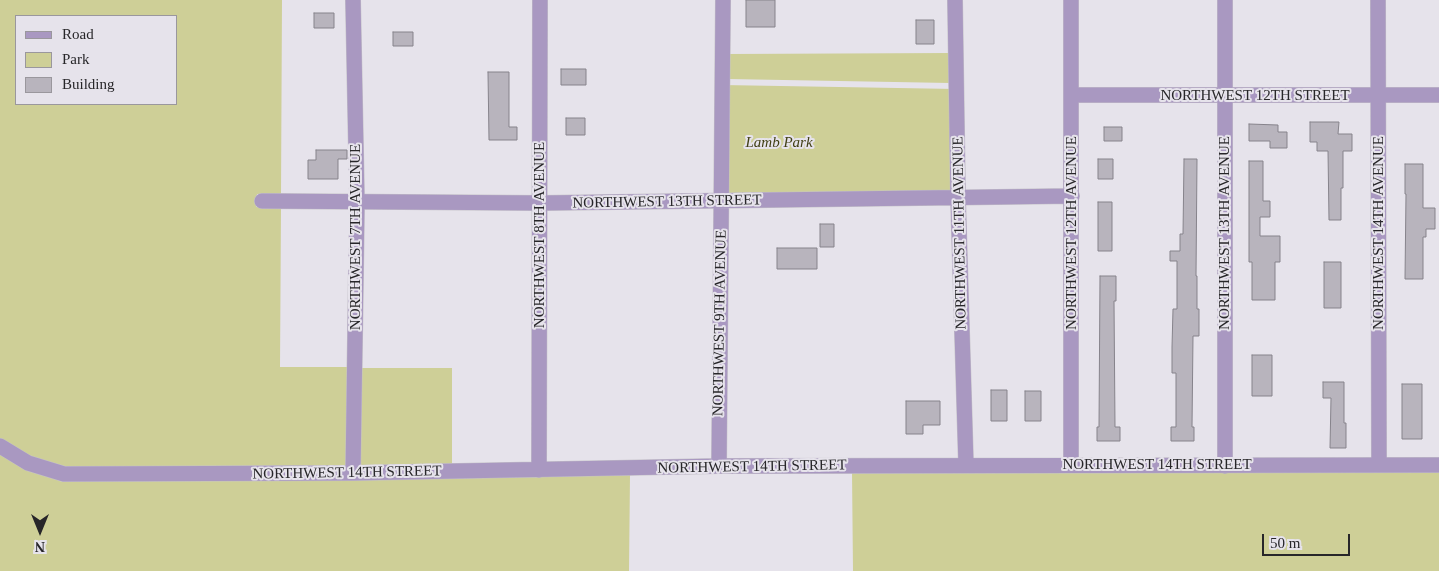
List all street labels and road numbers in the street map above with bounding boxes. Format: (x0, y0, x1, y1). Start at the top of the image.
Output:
street label: NORTHWEST 12TH STREET (1160, 87, 1350, 105)
street label: NORTHWEST 11TH AVENUE (949, 136, 971, 330)
street label: NORTHWEST 12TH AVENUE (1063, 136, 1081, 330)
street label: NORTHWEST 13TH AVENUE (1216, 136, 1234, 330)
street label: NORTHWEST 14TH AVENUE (1370, 136, 1388, 330)
street label: NORTHWEST 8TH AVENUE (531, 142, 549, 328)
street label: NORTHWEST 7TH AVENUE (347, 144, 365, 330)
street label: NORTHWEST 13TH STREET (572, 191, 762, 213)
street label: NORTHWEST 9TH AVENUE (709, 230, 731, 416)
street label: NORTHWEST 14TH STREET (657, 456, 847, 478)
street label: NORTHWEST 14TH STREET (1062, 456, 1252, 474)
street label: NORTHWEST 14TH STREET (252, 462, 442, 484)

